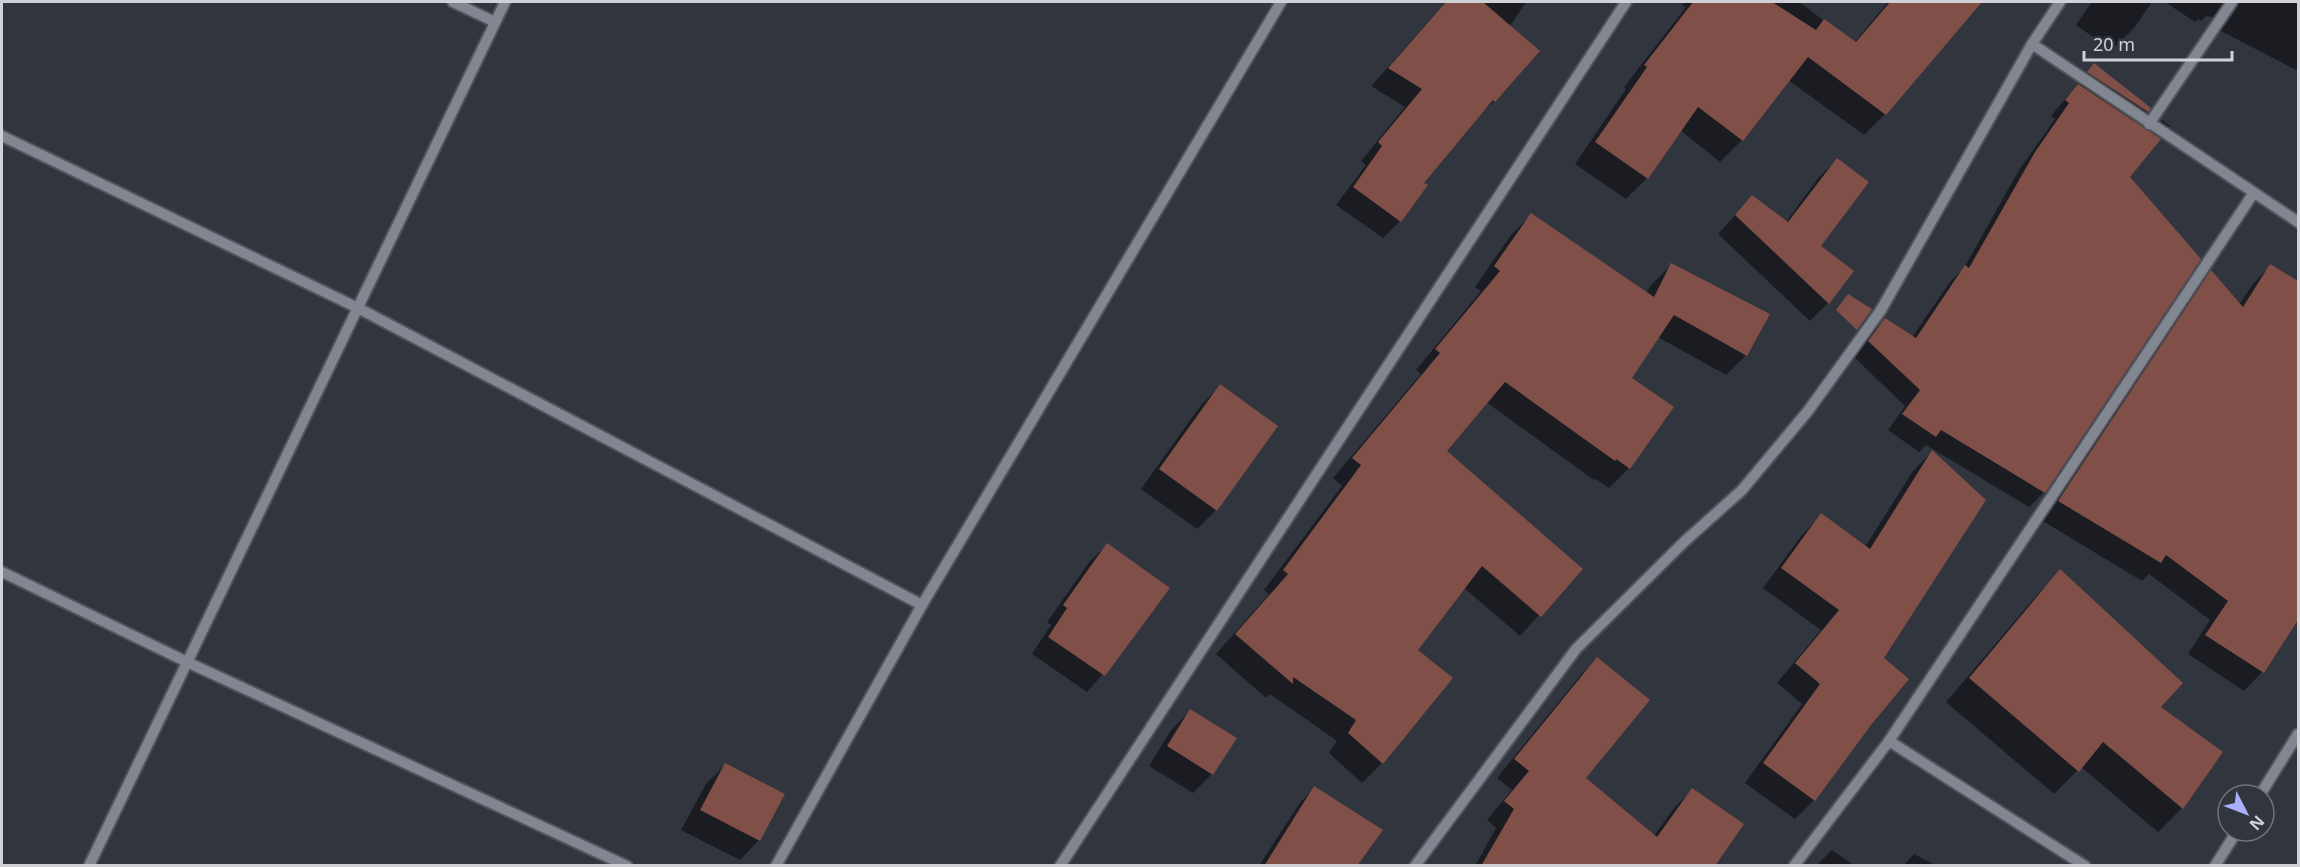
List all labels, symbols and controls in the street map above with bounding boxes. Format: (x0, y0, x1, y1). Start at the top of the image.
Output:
scale bar (2084, 24, 2232, 62)
text: 20 m (2093, 32, 2135, 56)
north arrow (2216, 783, 2276, 843)
text: N (2245, 811, 2270, 835)

